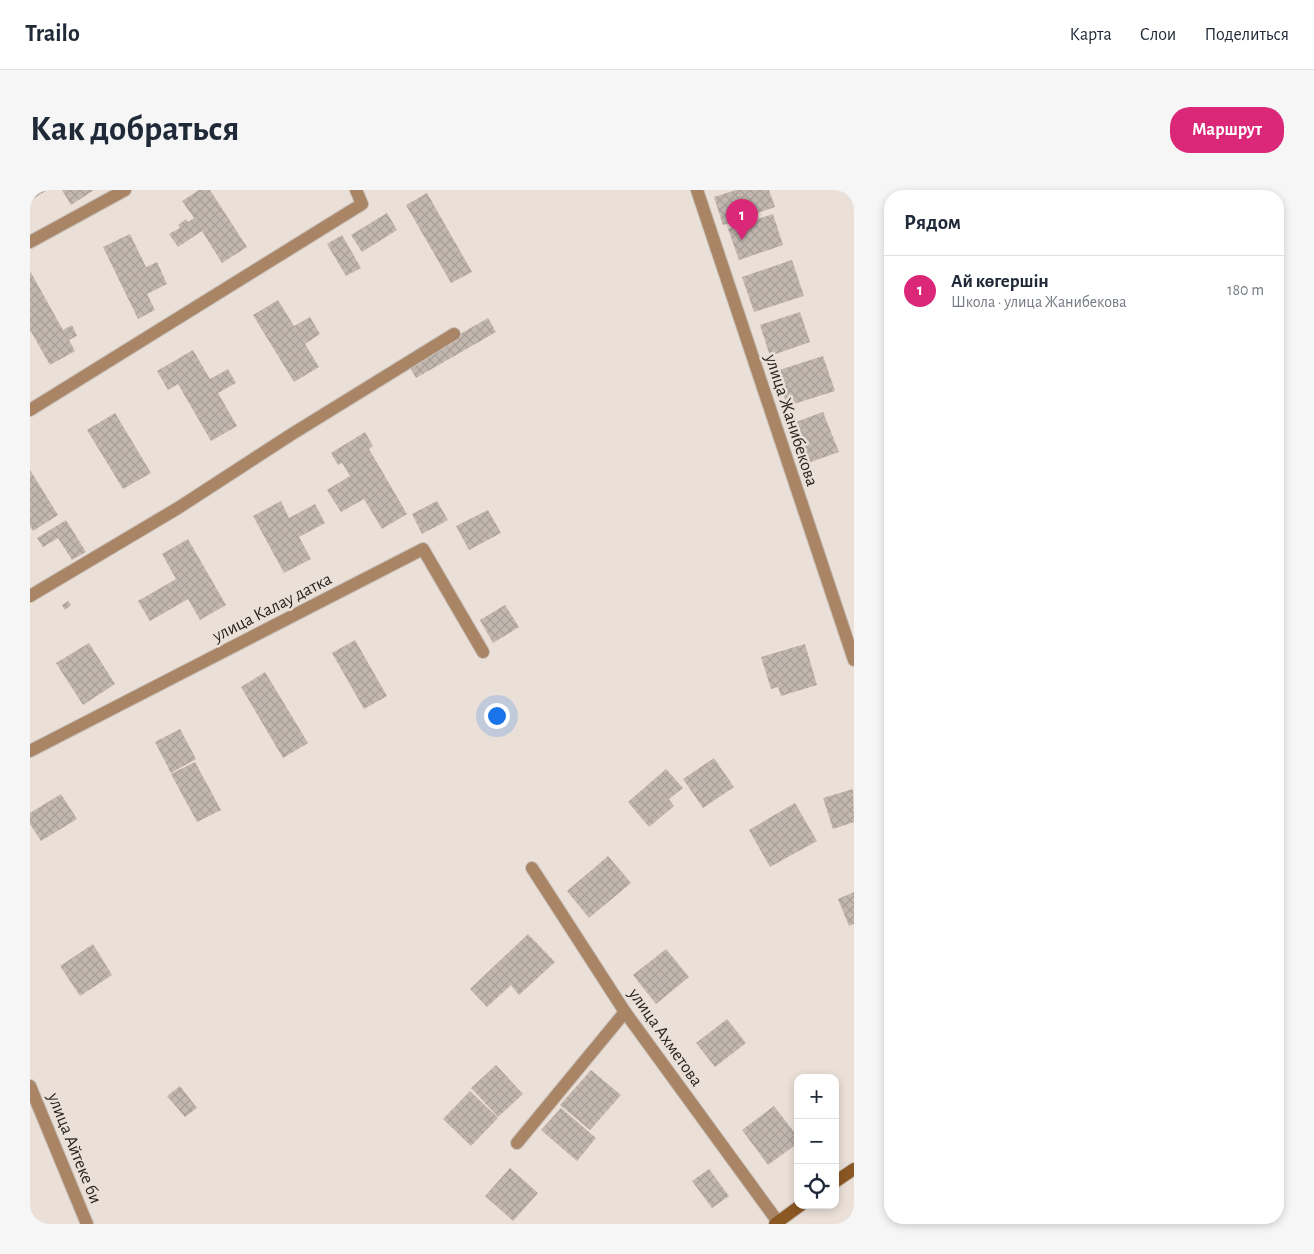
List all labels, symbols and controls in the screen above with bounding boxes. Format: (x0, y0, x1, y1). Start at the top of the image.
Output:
text: Trailo (25, 22, 80, 46)
text: Карта (1070, 26, 1112, 44)
text: Слои (1140, 26, 1176, 44)
text: Поделиться (1204, 26, 1289, 44)
button: Маршрут (1170, 107, 1284, 153)
text: Как добраться (30, 112, 239, 147)
pin: 1 (726, 199, 758, 240)
text: Рядом (904, 212, 961, 233)
text: Ай көгершін (951, 272, 1049, 291)
text: 1 (917, 282, 923, 298)
text: 180 m (1227, 282, 1264, 298)
text: Школа · улица Жанибекова (951, 294, 1127, 310)
street label: улица Жанибекова (761, 351, 822, 489)
street label: улица Калау датка (209, 570, 335, 646)
your location (484, 703, 510, 729)
street label: улица Ахметова (624, 984, 706, 1090)
map controls (794, 1074, 839, 1209)
button: + (794, 1074, 839, 1119)
street label: улица Айтеке би (43, 1089, 105, 1206)
button: − (794, 1119, 839, 1164)
button: locate (794, 1164, 839, 1209)

